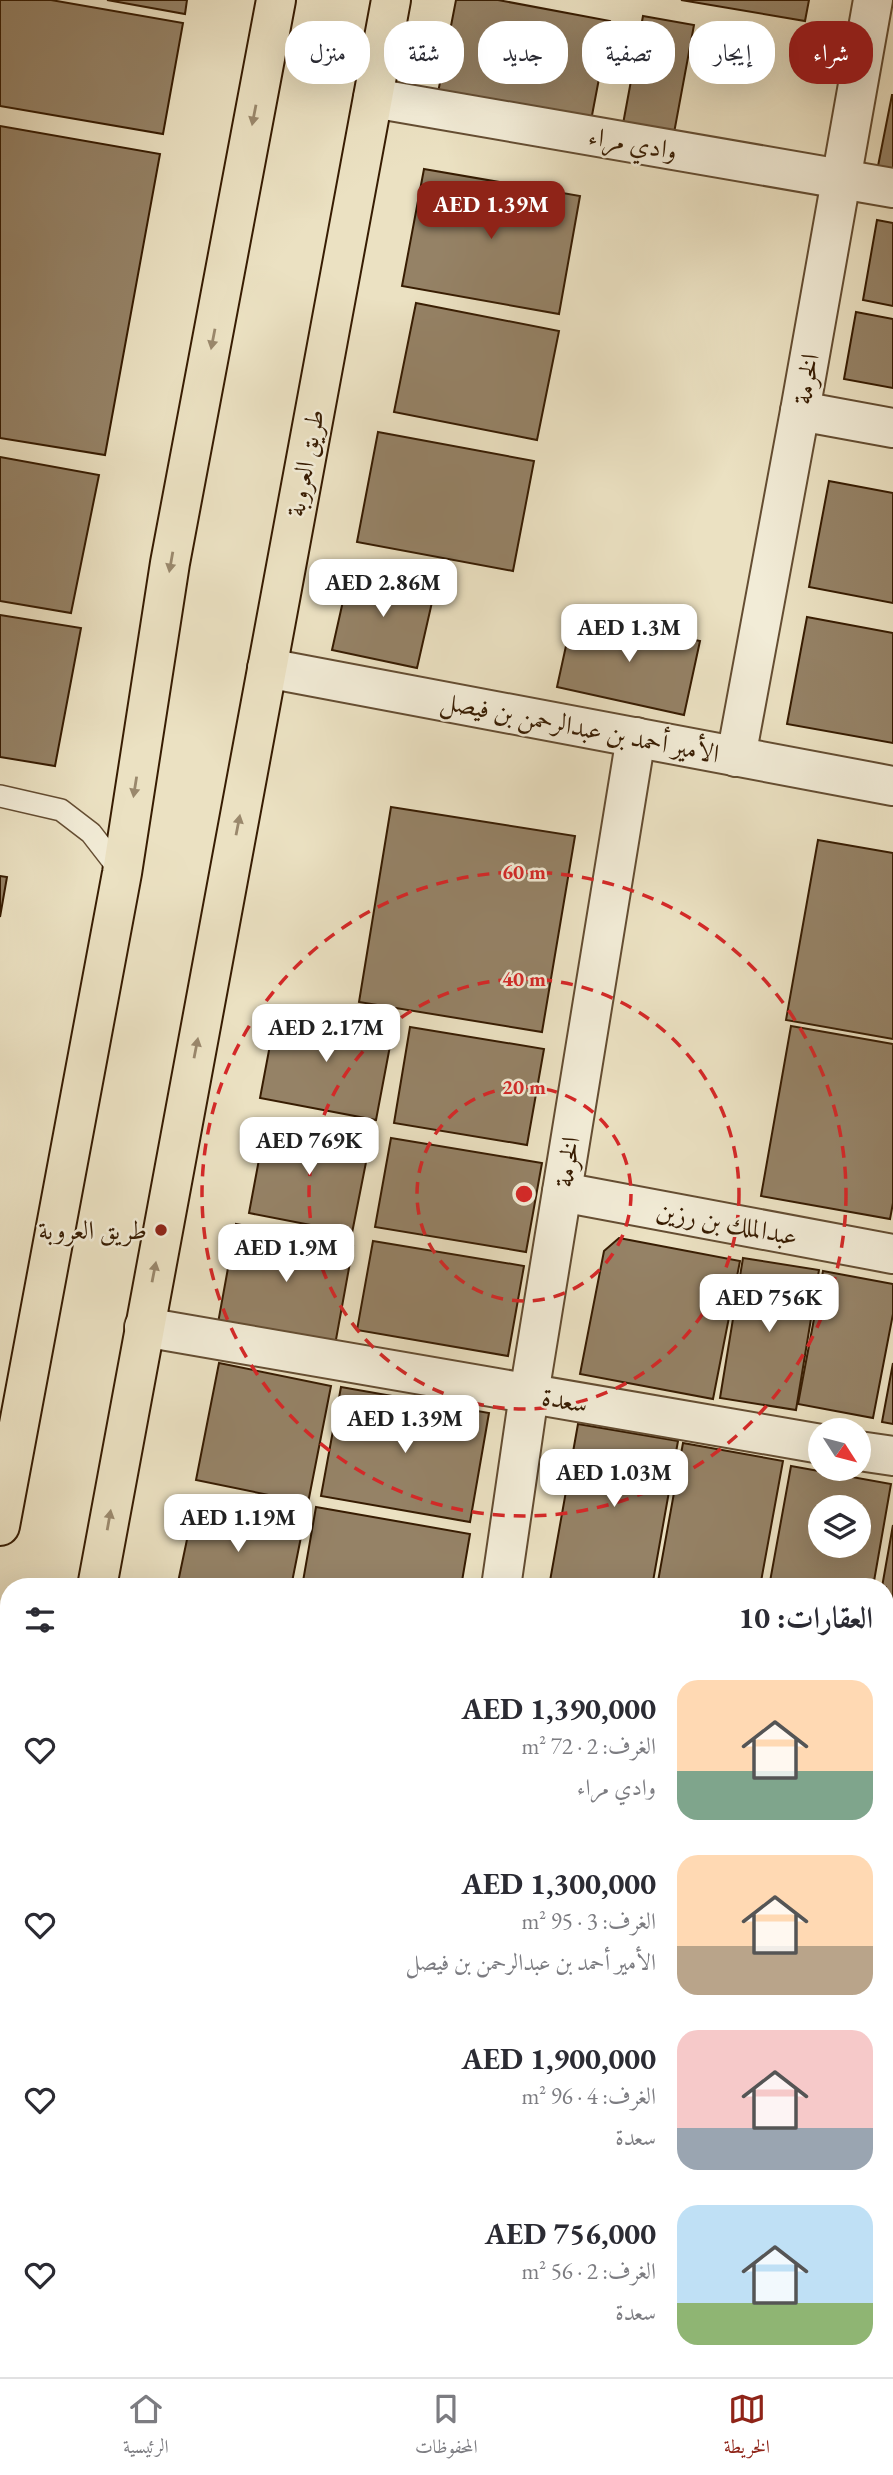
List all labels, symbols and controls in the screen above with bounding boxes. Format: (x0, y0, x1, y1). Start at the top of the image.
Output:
chip: منزل (285, 21, 370, 84)
chip: شقة (384, 21, 464, 84)
chip: جديد (478, 21, 568, 84)
chip: تصفية (582, 21, 675, 84)
chip: إيجار (689, 21, 775, 84)
chip: شراء (789, 21, 873, 84)
one-way arrow (249, 104, 260, 126)
street label: وادي مراء (585, 118, 680, 171)
pin: AED 1.39M (411, 182, 571, 241)
text: AED 1.39M (433, 189, 549, 219)
one-way arrow (207, 328, 218, 350)
street label: الخرمة (785, 351, 827, 407)
street label: طريق العروبة (278, 406, 332, 520)
one-way arrow (165, 552, 176, 574)
pin: AED 2.86M (303, 560, 463, 619)
text: AED 2.86M (325, 567, 441, 597)
pin: AED 1.3M (557, 604, 701, 664)
text: AED 1.3M (577, 612, 681, 642)
street label: الأمير أحمد بن عبدالرحمن بن فيصل (438, 682, 722, 772)
one-way arrow (129, 776, 140, 798)
one-way arrow (232, 814, 243, 836)
text: 60 m (502, 858, 546, 885)
text: 40 m (502, 965, 546, 992)
pin: AED 2.17M (246, 1004, 406, 1064)
text: AED 2.17M (268, 1012, 384, 1042)
one-way arrow (191, 1037, 202, 1059)
text: 20 m (502, 1073, 546, 1100)
pin: AED 769K (237, 1118, 381, 1177)
text: AED 769K (256, 1125, 362, 1155)
street label: الخرمة (546, 1134, 588, 1190)
centre of rings (512, 1182, 536, 1206)
street label: عبدالملك بن رزين (653, 1193, 801, 1253)
place label: طريق العروبة (38, 1213, 147, 1247)
marker: طريق العروبة (153, 1222, 169, 1238)
pin: AED 1.9M (214, 1224, 358, 1284)
text: AED 1.9M (234, 1232, 338, 1262)
one-way arrow (149, 1261, 160, 1283)
pin: AED 756K (697, 1274, 841, 1334)
text: AED 756K (716, 1282, 822, 1312)
street label: سعدة (539, 1379, 591, 1421)
pin: AED 1.39M (325, 1396, 485, 1455)
text: AED 1.39M (347, 1403, 463, 1433)
north arrow (808, 1418, 872, 1480)
map controls (808, 1418, 871, 1558)
pin: AED 1.03M (534, 1450, 694, 1509)
text: AED 1.03M (556, 1457, 672, 1487)
pin: AED 1.19M (158, 1494, 318, 1554)
button: layers (808, 1495, 871, 1558)
text: AED 1.19M (180, 1502, 296, 1532)
one-way arrow (104, 1509, 115, 1531)
text: العقارات: 10 (738, 1598, 873, 1637)
icon: filters (21, 1601, 59, 1639)
text: AED 1,390,000 (462, 1689, 656, 1728)
icon: home (733, 1708, 817, 1792)
icon: heart (21, 1731, 59, 1769)
text: الغرف: 2 · 72 m² (521, 1731, 656, 1761)
text: وادي مراء (577, 1772, 656, 1802)
text: AED 1,300,000 (462, 1864, 656, 1903)
icon: home (733, 1883, 817, 1967)
icon: heart (21, 1906, 59, 1944)
text: الغرف: 3 · 95 m² (521, 1906, 656, 1936)
text: الأمير أحمد بن عبدالرحمن بن فيصل (405, 1947, 656, 1977)
text: AED 1,900,000 (462, 2039, 656, 2078)
icon: home (733, 2058, 817, 2142)
icon: heart (21, 2081, 59, 2119)
text: الغرف: 4 · 96 m² (521, 2081, 656, 2111)
text: سعدة (615, 2122, 656, 2152)
text: AED 756,000 (485, 2214, 656, 2253)
icon: home (733, 2233, 817, 2317)
icon: heart (21, 2256, 59, 2294)
text: الغرف: 2 · 56 m² (521, 2256, 656, 2286)
text: سعدة (615, 2297, 656, 2327)
tab: الرئيسية (123, 2390, 169, 2465)
tab: المحفوظات (415, 2390, 478, 2465)
tab: الخريطة (724, 2390, 770, 2465)

